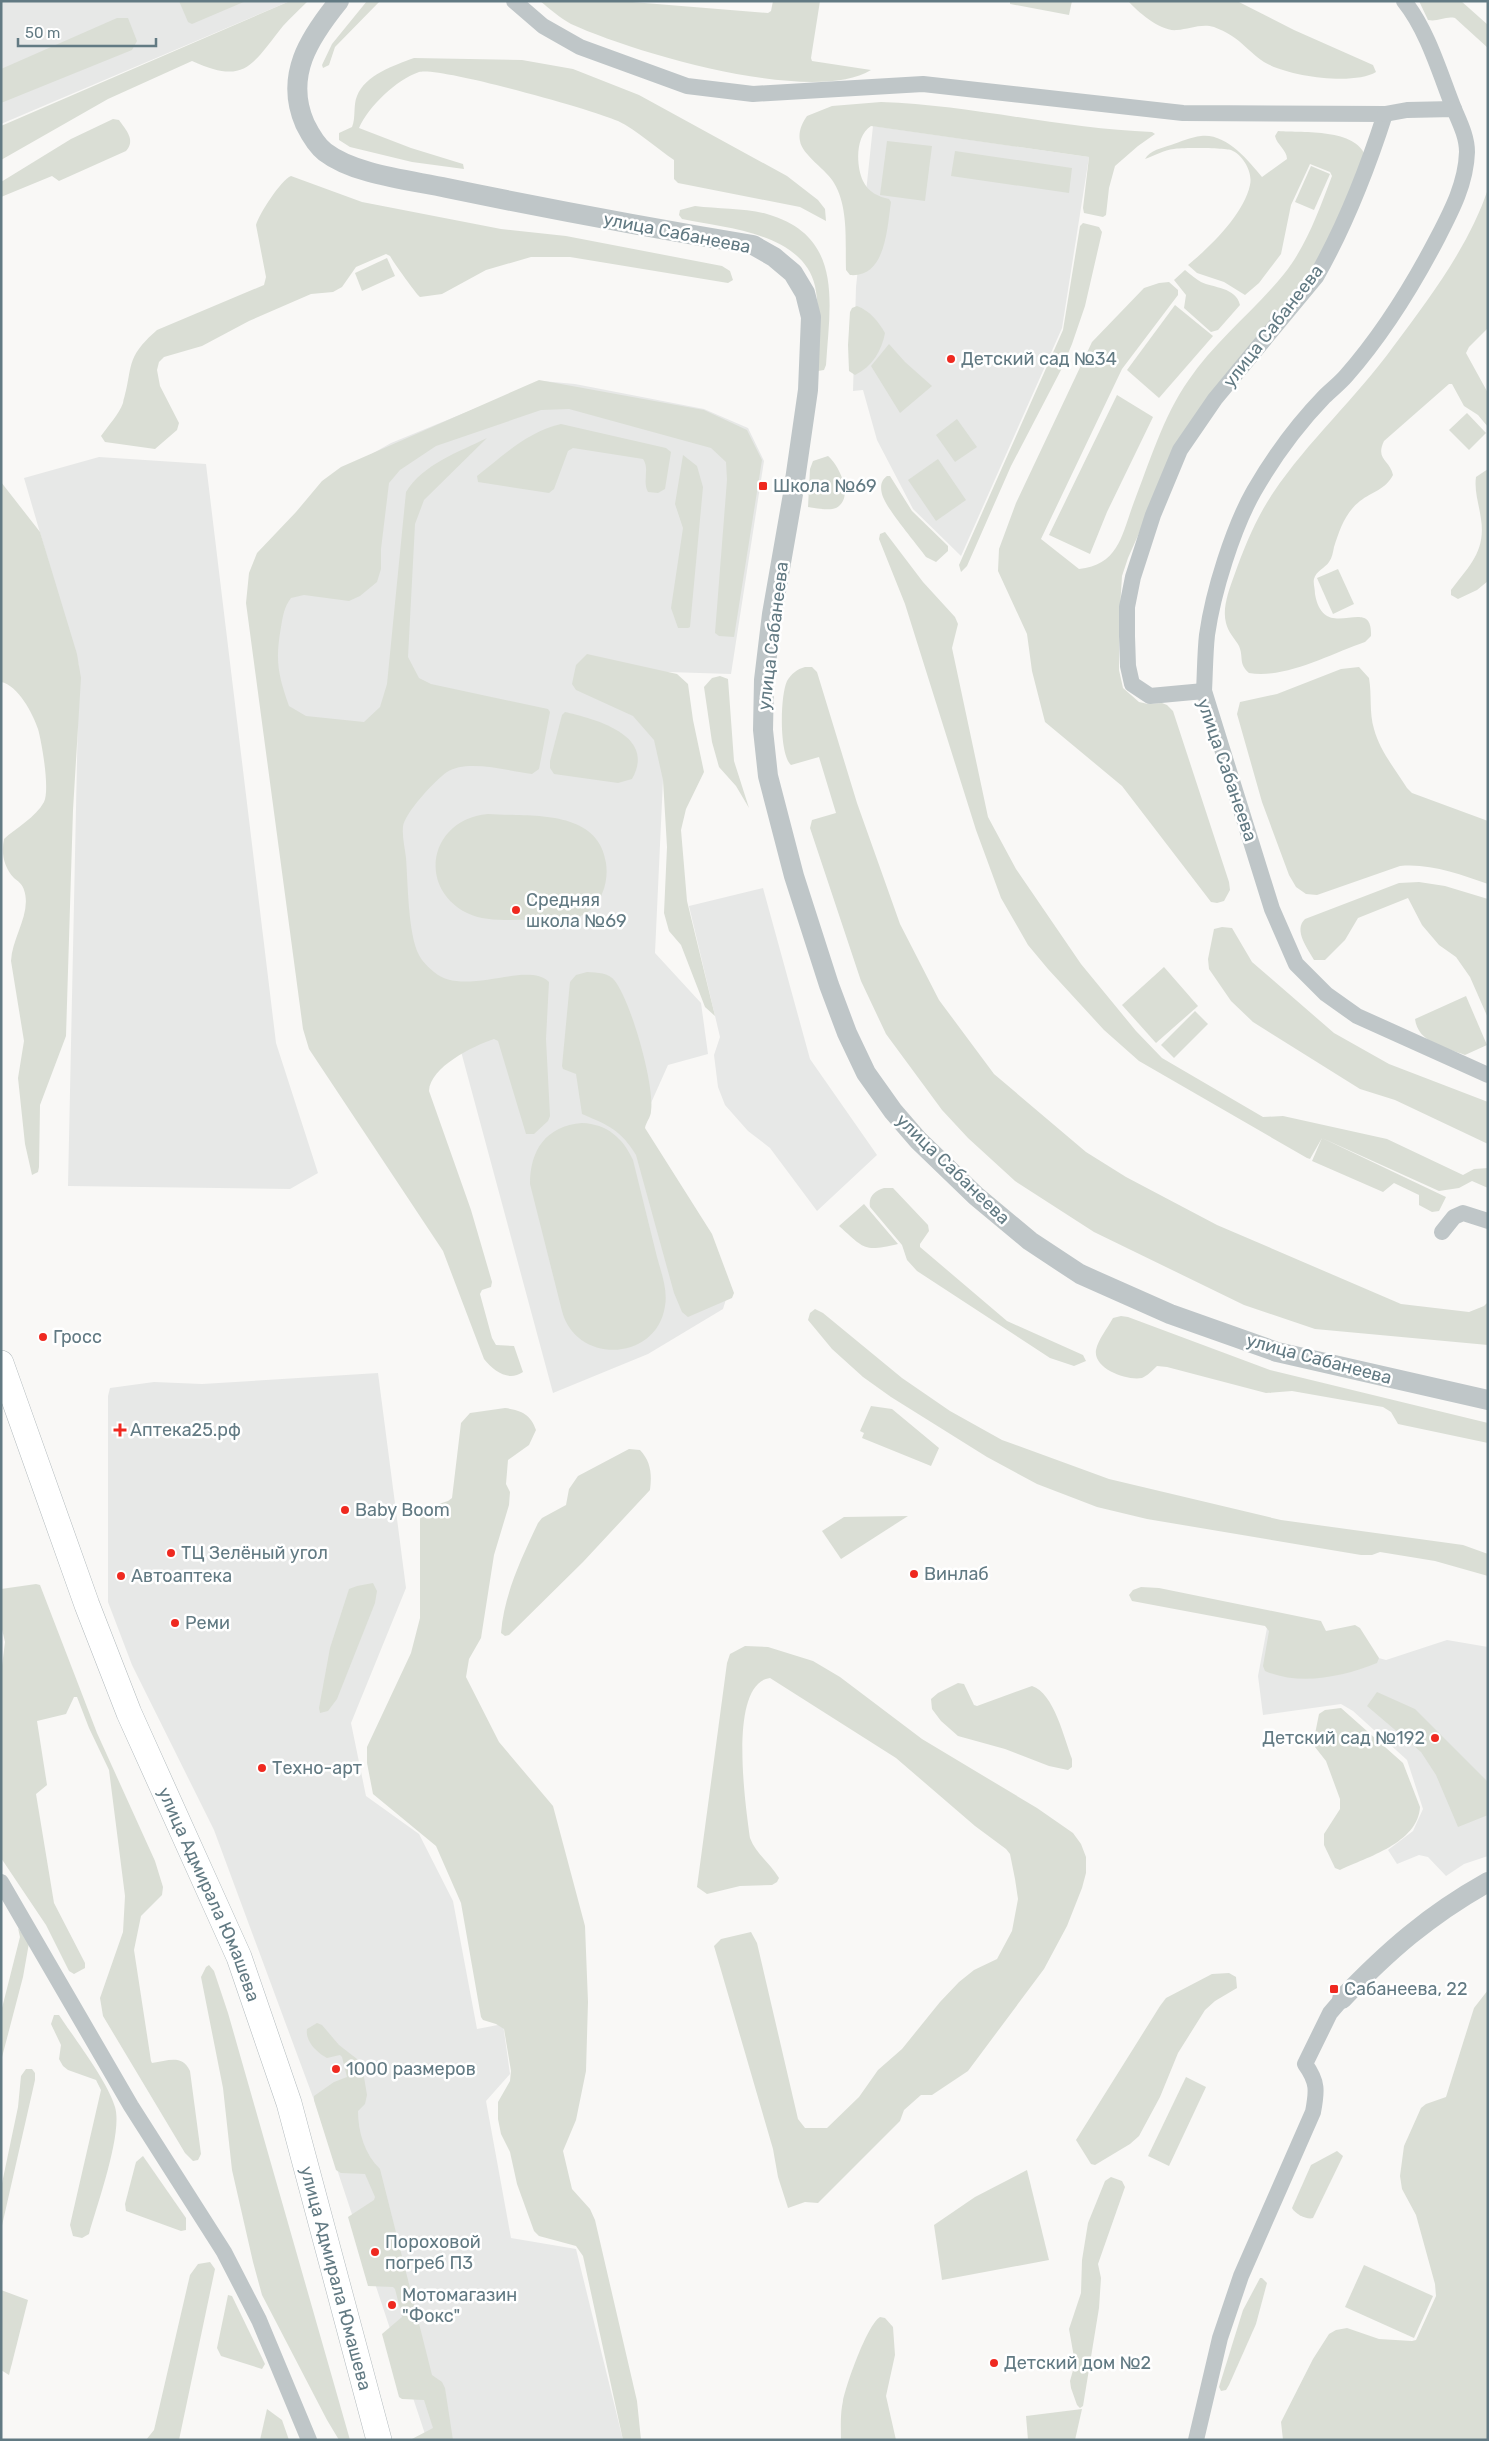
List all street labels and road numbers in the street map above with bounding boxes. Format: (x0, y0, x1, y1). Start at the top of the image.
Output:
street label: улица Сабанеева (601, 208, 753, 258)
street label: улица Сабанеева (1218, 260, 1328, 392)
street label: улица Сабанеева (753, 560, 793, 712)
street label: улица Сабанеева (1192, 696, 1262, 844)
street label: улица Сабанеева (892, 1109, 1014, 1229)
street label: улица Сабанеева (1244, 1329, 1394, 1389)
street label: улица Адмирала Юмашева (153, 1784, 264, 2004)
street label: улица Адмирала Юмашева (295, 2164, 376, 2393)

